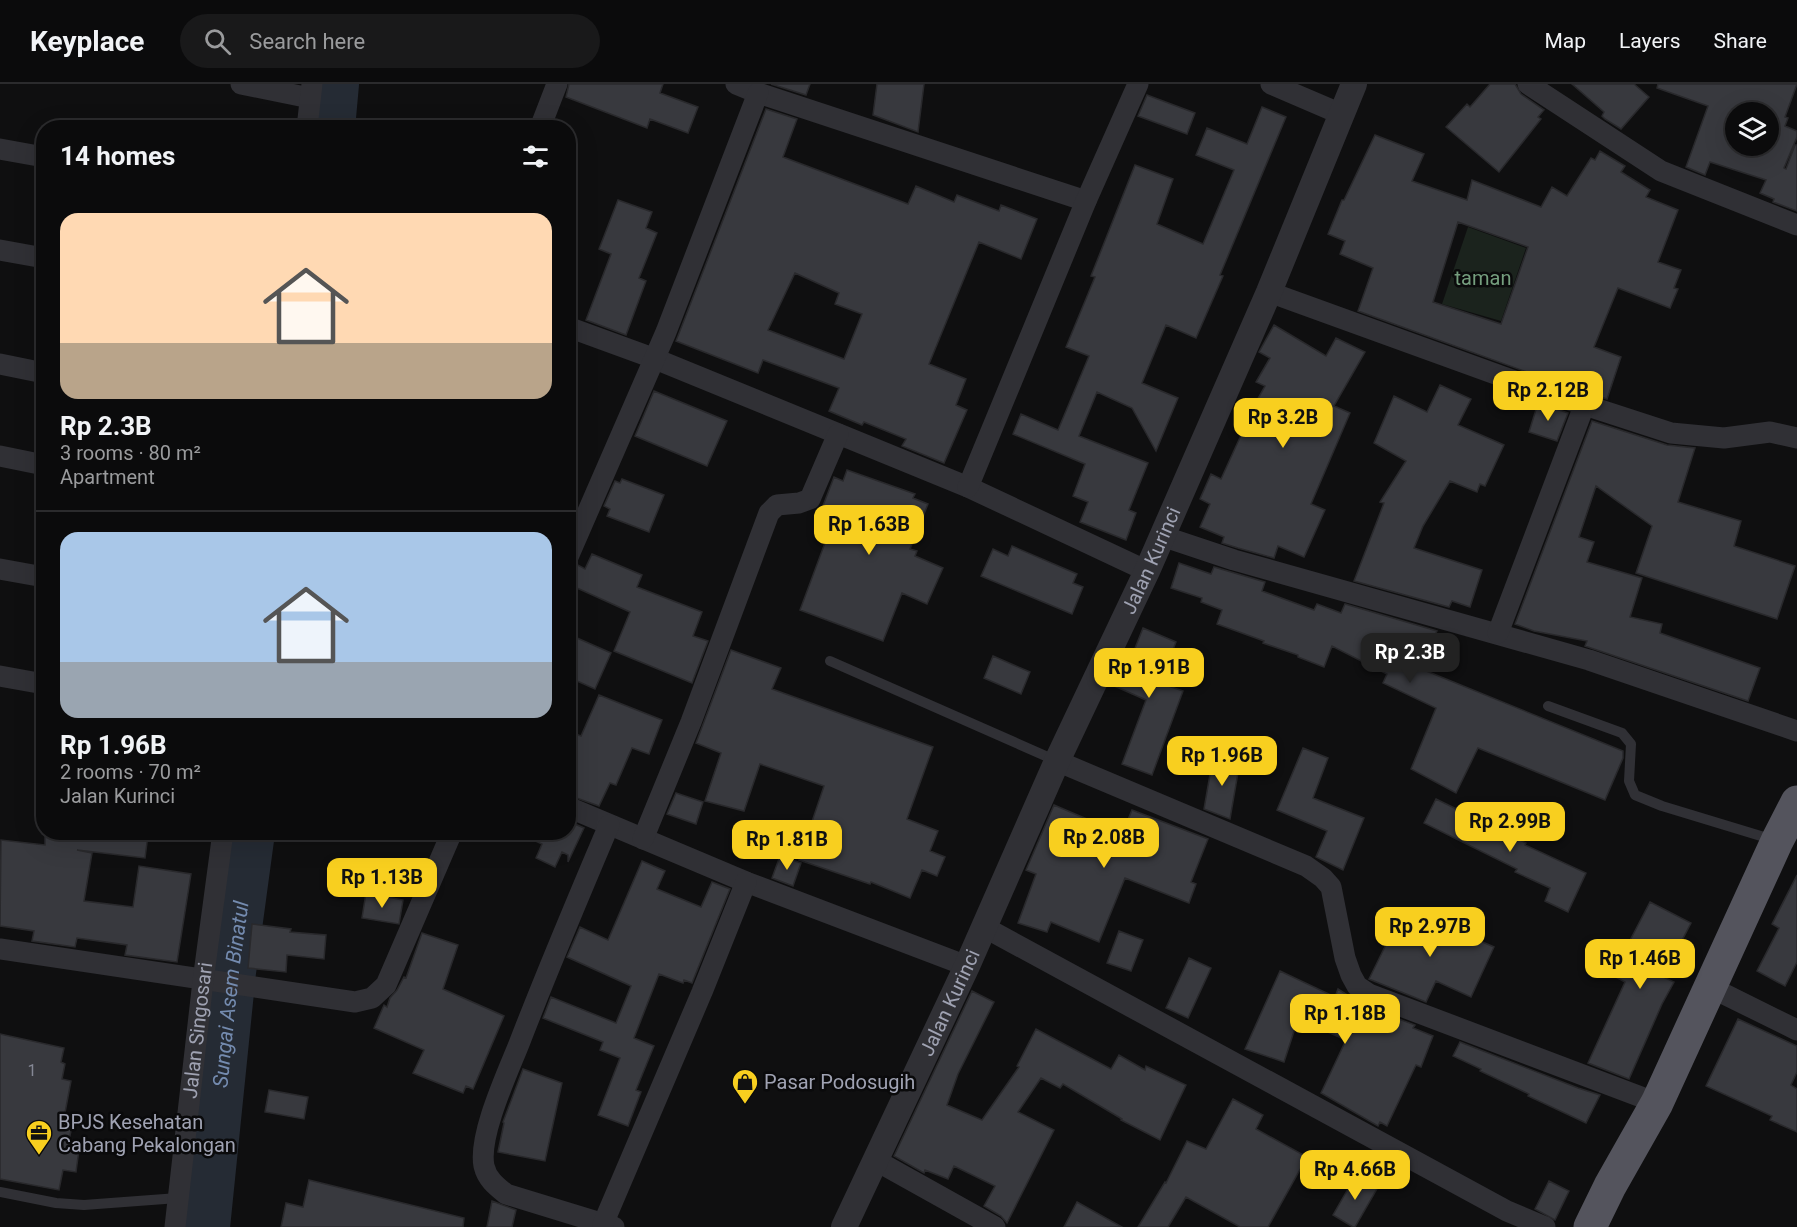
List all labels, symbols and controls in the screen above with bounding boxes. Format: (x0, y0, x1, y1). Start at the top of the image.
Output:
search box (180, 14, 600, 68)
text: Keyplace (30, 25, 144, 58)
icon: search (201, 25, 234, 58)
text: Search here (249, 29, 365, 54)
text: Map (1544, 29, 1586, 53)
text: Layers (1619, 29, 1680, 53)
text: Share (1713, 29, 1767, 53)
map controls (1725, 102, 1779, 156)
button: layers (1725, 102, 1779, 156)
icon: filters (519, 140, 552, 173)
text: 14 homes (60, 141, 175, 171)
icon: home (252, 252, 360, 360)
park label: taman (1455, 266, 1511, 290)
pin: Rp 2.12B (1486, 371, 1610, 422)
text: Rp 2.12B (1507, 378, 1589, 402)
pin: Rp 3.2B (1228, 398, 1338, 449)
text: Rp 3.2B (1248, 405, 1318, 429)
text: Rp 2.3B (60, 411, 152, 441)
text: 3 rooms · 80 m² (60, 441, 201, 465)
text: Apartment (60, 465, 155, 489)
street label: Jalan Kurinci (1116, 503, 1186, 618)
pin: Rp 1.63B (807, 505, 931, 556)
text: Rp 1.63B (828, 512, 910, 536)
icon: home (252, 571, 360, 679)
pin: Rp 2.3B (1355, 633, 1465, 684)
text: Rp 2.3B (1375, 640, 1445, 664)
pin: Rp 1.91B (1087, 648, 1211, 699)
text: Rp 1.91B (1108, 655, 1190, 679)
text: Rp 1.96B (60, 730, 167, 760)
pin: Rp 1.96B (1160, 736, 1284, 787)
text: Rp 1.96B (1181, 743, 1263, 767)
text: 2 rooms · 70 m² (60, 760, 201, 784)
text: Jalan Kurinci (60, 784, 175, 808)
pin: Rp 2.99B (1448, 802, 1572, 853)
text: Rp 2.99B (1469, 809, 1551, 833)
pin: Rp 2.08B (1042, 818, 1166, 869)
pin: Rp 1.81B (725, 820, 849, 871)
text: Rp 2.08B (1063, 825, 1145, 849)
text: Rp 1.81B (746, 827, 828, 851)
pin: Rp 1.13B (320, 858, 444, 909)
text: Rp 1.13B (341, 865, 423, 889)
water label: Sungai Asem Binatul (208, 898, 254, 1089)
pin: Rp 2.97B (1368, 907, 1492, 958)
text: Rp 2.97B (1389, 914, 1471, 938)
pin: Rp 1.46B (1578, 939, 1702, 990)
street label: Jalan Kurinci (914, 946, 985, 1060)
text: Rp 1.46B (1599, 946, 1681, 970)
street label: Jalan Singosari (178, 961, 217, 1100)
pin: Rp 1.18B (1283, 994, 1407, 1045)
text: Rp 1.18B (1304, 1001, 1386, 1025)
house number: 1 (28, 1061, 37, 1080)
shop icon: Pasar Podosugih (730, 1067, 760, 1105)
place label: Pasar Podosugih (764, 1070, 915, 1094)
place label: BPJS Kesehatan Cabang Pekalongan (58, 1110, 236, 1157)
office icon: BPJS Kesehatan Cabang Pekalongan (24, 1118, 54, 1156)
pin: Rp 4.66B (1293, 1150, 1417, 1201)
text: Rp 4.66B (1314, 1157, 1396, 1181)

